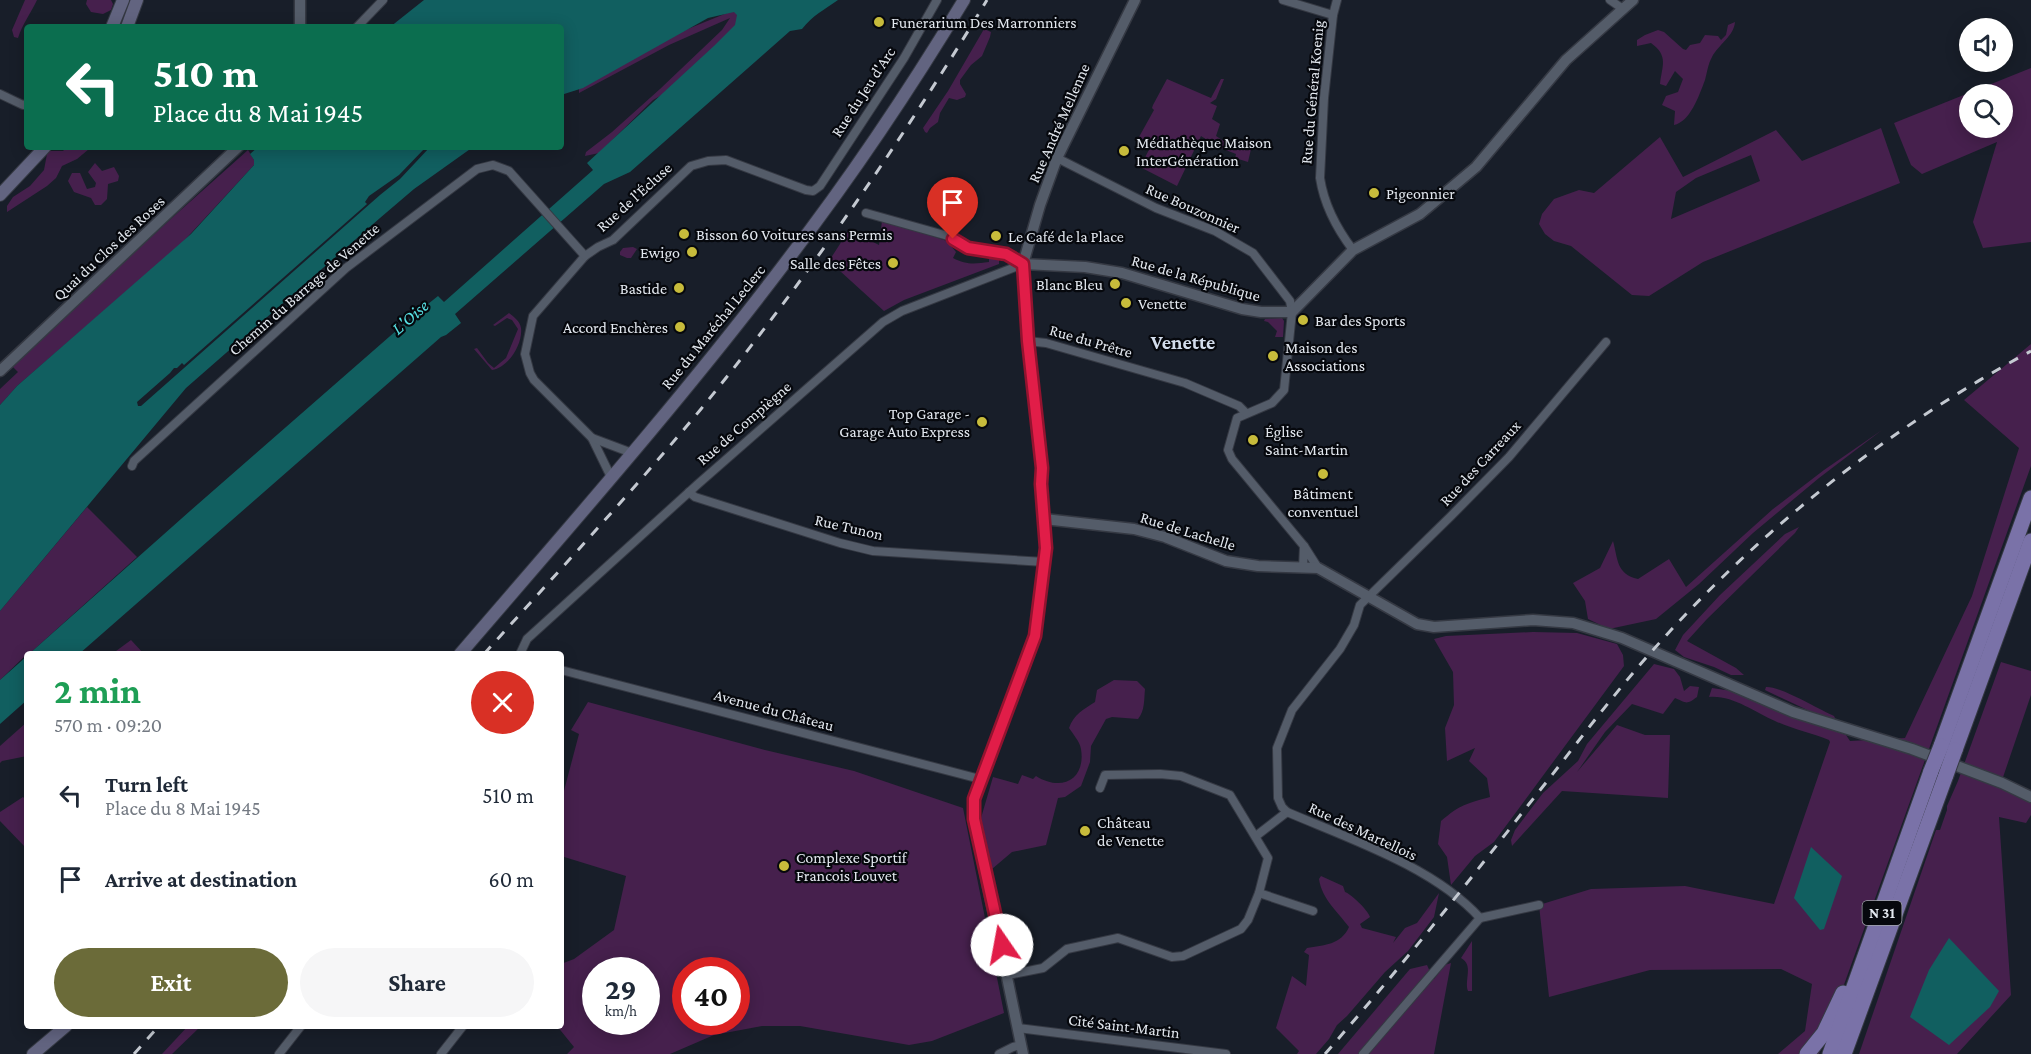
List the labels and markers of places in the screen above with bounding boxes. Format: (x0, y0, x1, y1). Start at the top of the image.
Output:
place label: Funerarium Des Marronniers (891, 14, 1077, 31)
marker: Funerarium Des Marronniers (872, 15, 886, 29)
place label: Médiathèque Maison InterGénération (1136, 134, 1272, 169)
marker: Médiathèque Maison InterGénération (1117, 144, 1131, 158)
pin (927, 177, 978, 239)
place label: Pigeonnier (1386, 185, 1455, 203)
marker: Pigeonnier (1367, 186, 1381, 200)
place label: Bisson 60 Voitures sans Permis (696, 226, 893, 243)
marker: Bisson 60 Voitures sans Permis (677, 227, 691, 241)
place label: Le Café de la Place (1008, 228, 1124, 245)
marker: Le Café de la Place (989, 229, 1003, 243)
place label: Ewigo (640, 244, 680, 262)
marker: Ewigo (685, 245, 699, 259)
place label: Salle des Fêtes (790, 255, 881, 272)
marker: Salle des Fêtes (886, 256, 900, 270)
place label: Blanc Bleu (1036, 276, 1104, 293)
marker: Blanc Bleu (1108, 277, 1122, 291)
place label: Bastide (620, 280, 667, 297)
marker: Bastide (672, 281, 686, 295)
place label: Venette (1138, 295, 1187, 312)
marker: Venette (1119, 296, 1133, 310)
place label: Bar des Sports (1315, 312, 1406, 330)
marker: Bar des Sports (1296, 313, 1310, 327)
place label: Accord Enchères (563, 319, 668, 336)
marker: Accord Enchères (673, 320, 687, 334)
place label: Maison des Associations (1285, 339, 1365, 374)
marker: Maison des Associations (1266, 349, 1280, 363)
place label: Top Garage - Garage Auto Express (839, 405, 970, 441)
marker: Top Garage - Garage Auto Express (975, 415, 989, 429)
place label: Église Saint-Martin (1265, 423, 1349, 458)
marker: Église Saint-Martin (1246, 433, 1260, 447)
marker: Bâtiment conventuel (1316, 467, 1330, 481)
place label: Bâtiment conventuel (1288, 485, 1358, 520)
place label: Château de Venette (1097, 814, 1164, 849)
marker: Château de Venette (1078, 824, 1092, 838)
place label: Complexe Sportif Francois Louvet (796, 849, 908, 884)
marker: Complexe Sportif Francois Louvet (777, 859, 791, 873)

